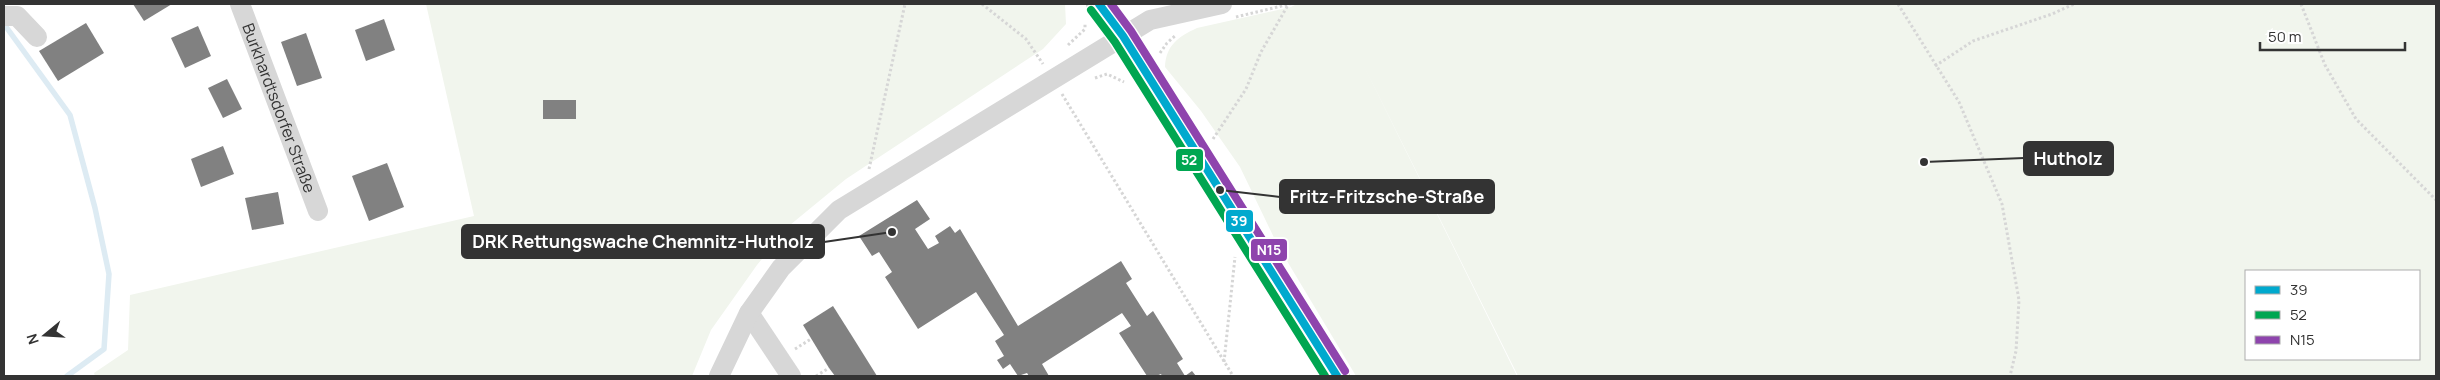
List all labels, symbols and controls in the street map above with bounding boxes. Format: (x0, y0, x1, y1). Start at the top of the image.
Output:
street label: Burkhardtsdorfer Straße (237, 20, 321, 196)
scale bar (2260, 20, 2405, 52)
text: 50 m (2268, 26, 2302, 47)
callout: Hutholz (2024, 142, 2113, 175)
text: Hutholz (2033, 146, 2103, 170)
line badge: 52 (1175, 148, 1204, 172)
text: 52 (1181, 150, 1197, 169)
callout: Fritz-Fritzsche-Straße (1280, 180, 1494, 213)
text: Fritz-Fritzsche-Straße (1290, 184, 1484, 208)
line badge: 39 (1225, 209, 1254, 233)
text: 39 (1231, 211, 1247, 230)
callout: DRK Rettungswache Chemnitz-Hutholz (462, 225, 824, 258)
text: DRK Rettungswache Chemnitz-Hutholz (472, 229, 814, 253)
line badge: N15 (1250, 238, 1288, 262)
text: N15 (1257, 240, 1281, 259)
legend (2245, 270, 2420, 360)
text: 39 (2290, 279, 2308, 300)
text: 52 (2290, 304, 2307, 325)
north arrow (20, 310, 70, 360)
text: N15 (2290, 329, 2315, 350)
text: N (22, 331, 43, 347)

